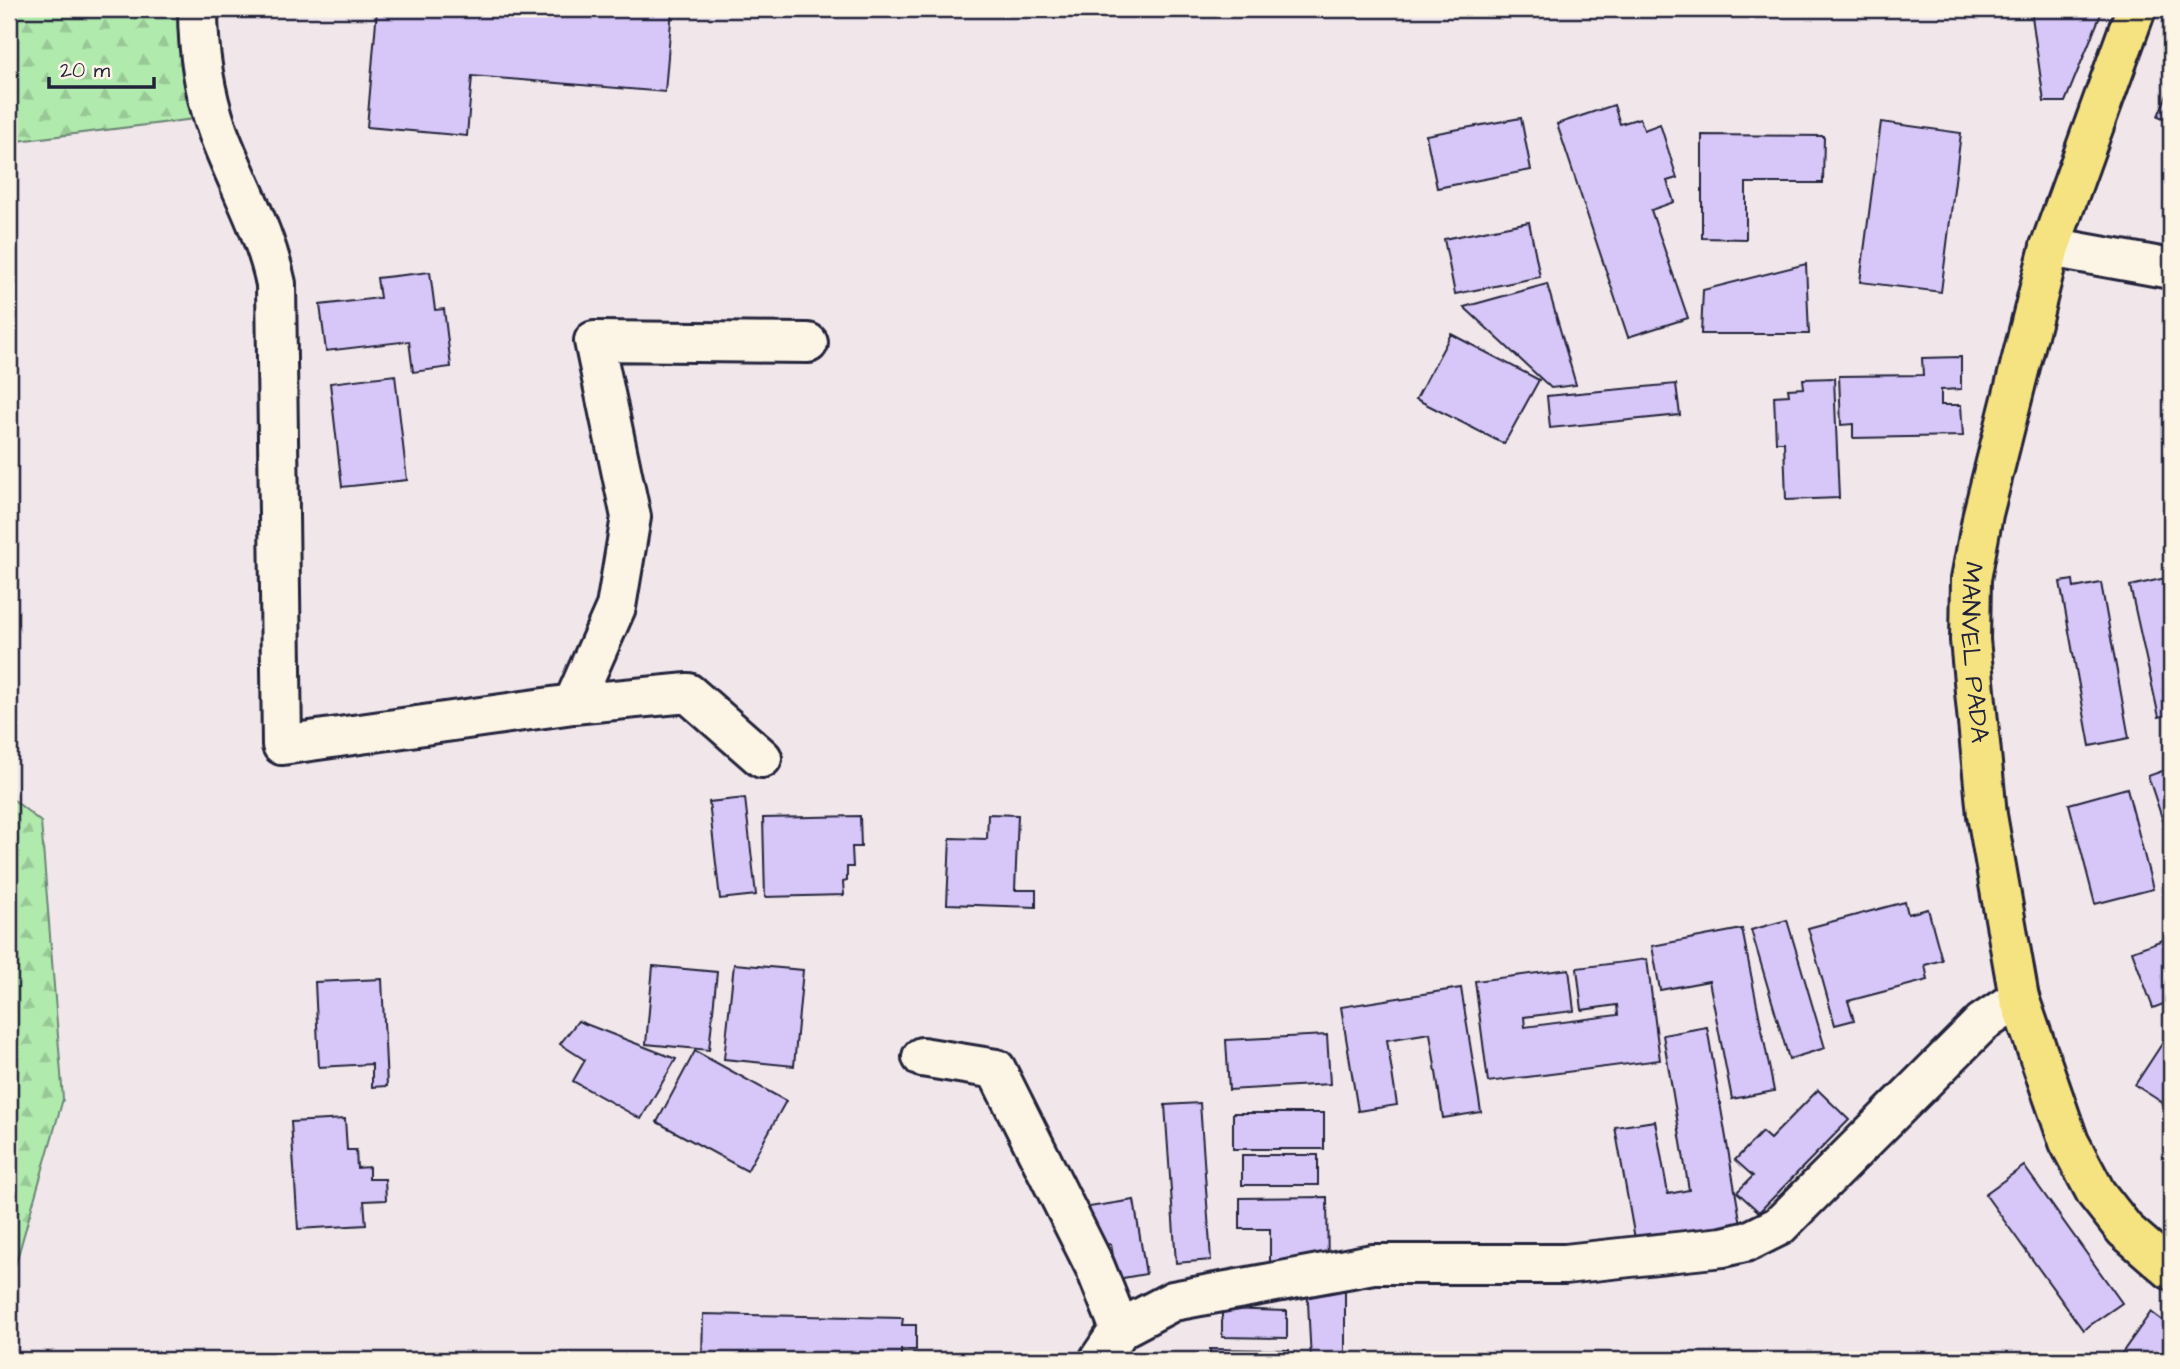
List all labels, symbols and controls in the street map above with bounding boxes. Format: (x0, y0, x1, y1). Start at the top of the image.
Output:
scale bar (49, 46, 154, 90)
text: 20 m (60, 56, 111, 85)
street label: MANVEL PADA (1951, 559, 1998, 745)

